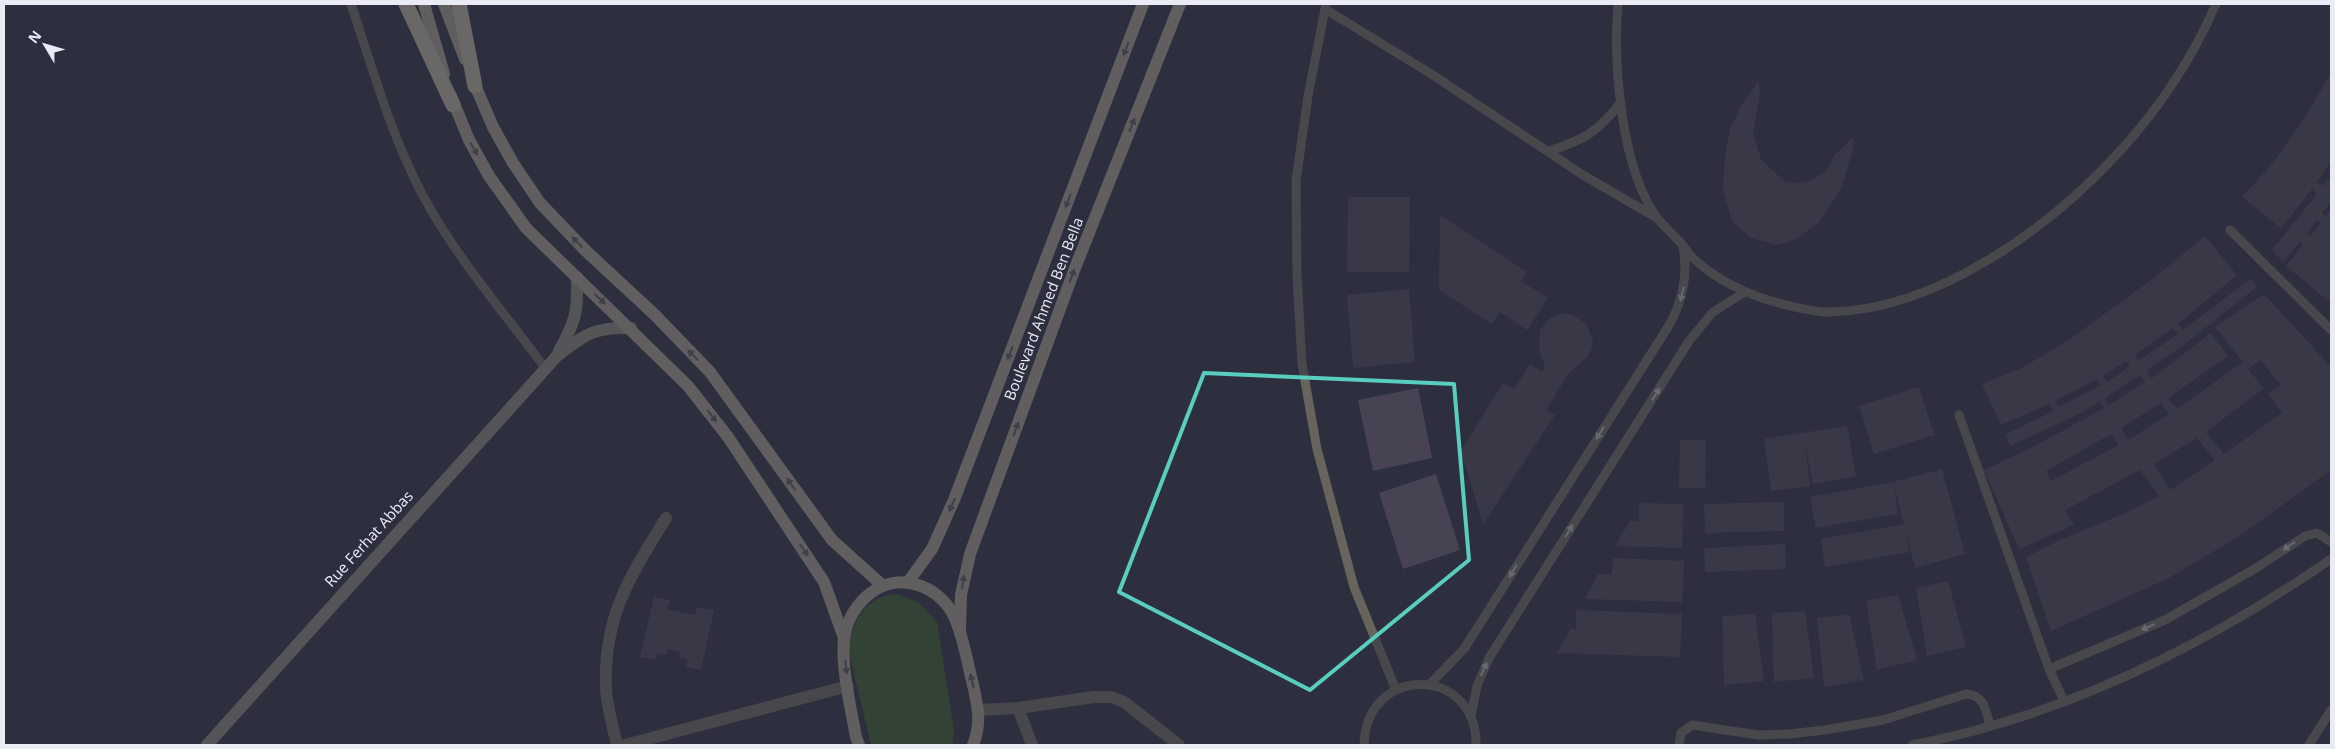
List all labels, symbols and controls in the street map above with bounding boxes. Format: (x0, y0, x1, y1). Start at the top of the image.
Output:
north arrow (20, 20, 70, 70)
text: N (23, 26, 45, 47)
one-way arrow (1122, 42, 1130, 57)
one-way arrow (1128, 117, 1136, 132)
one-way arrow (469, 142, 478, 155)
one-way arrow (1064, 194, 1072, 209)
street label: Boulevard Ahmed Ben Bella (999, 214, 1087, 403)
one-way arrow (571, 236, 583, 248)
one-way arrow (1068, 268, 1076, 283)
one-way arrow (1678, 286, 1686, 301)
one-way arrow (594, 293, 606, 305)
one-way arrow (1006, 346, 1014, 360)
one-way arrow (687, 349, 699, 361)
one-way arrow (1651, 387, 1660, 400)
one-way arrow (706, 410, 717, 423)
one-way arrow (1013, 421, 1020, 436)
one-way arrow (1596, 427, 1605, 440)
one-way arrow (786, 478, 797, 491)
street label: Rue Ferhat Abbas (320, 486, 417, 591)
one-way arrow (948, 498, 956, 512)
one-way arrow (1564, 524, 1574, 538)
one-way arrow (2282, 542, 2296, 551)
one-way arrow (799, 544, 808, 557)
one-way arrow (1509, 564, 1518, 577)
one-way arrow (959, 574, 967, 590)
one-way arrow (2140, 623, 2155, 631)
one-way arrow (842, 659, 850, 675)
one-way arrow (1480, 662, 1488, 676)
one-way arrow (968, 674, 976, 689)

